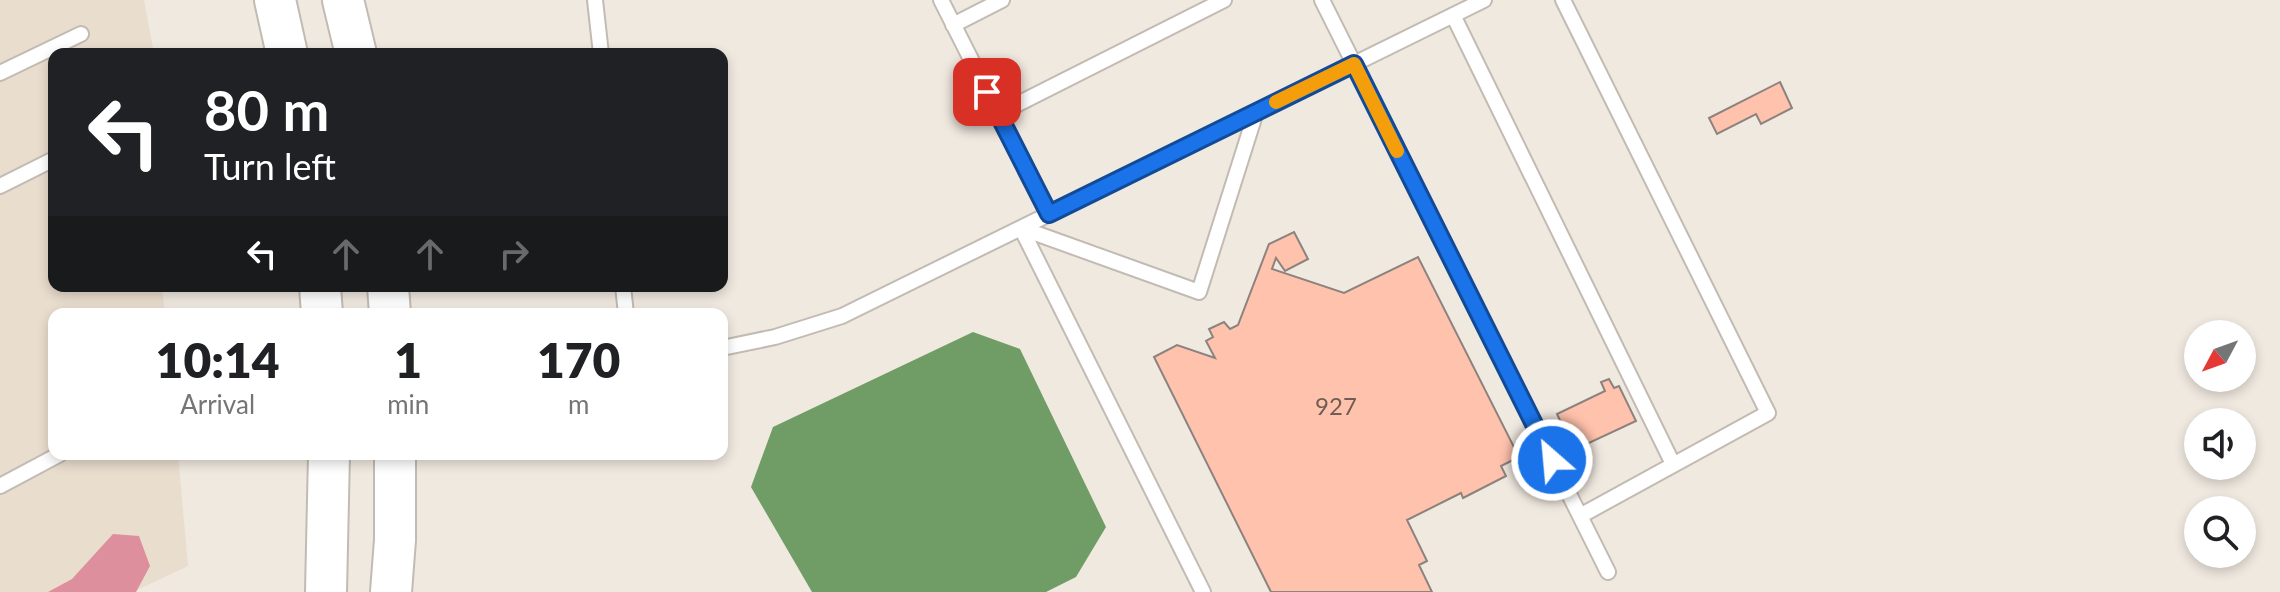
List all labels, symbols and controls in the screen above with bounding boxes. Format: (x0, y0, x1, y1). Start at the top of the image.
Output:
pin (953, 58, 1021, 126)
icon: arrive (965, 70, 1009, 114)
text: 80 m (204, 76, 329, 143)
icon: left (72, 80, 176, 184)
text: Turn left (204, 144, 336, 188)
icon: left (240, 232, 284, 276)
icon: ahead (324, 232, 368, 276)
icon: ahead (408, 232, 452, 276)
icon: right (492, 232, 536, 276)
north arrow (2184, 320, 2256, 392)
map controls (2184, 320, 2256, 568)
text: 10:14 (156, 331, 280, 388)
text: 1 (394, 331, 422, 388)
text: 170 (537, 331, 620, 388)
text: Arrival (180, 388, 255, 420)
text: min (387, 388, 429, 420)
text: m (568, 388, 589, 420)
house number: 927 (1315, 391, 1357, 420)
button: sound (2184, 408, 2256, 480)
position arrow (1510, 418, 1594, 502)
button: search (2184, 496, 2256, 568)

